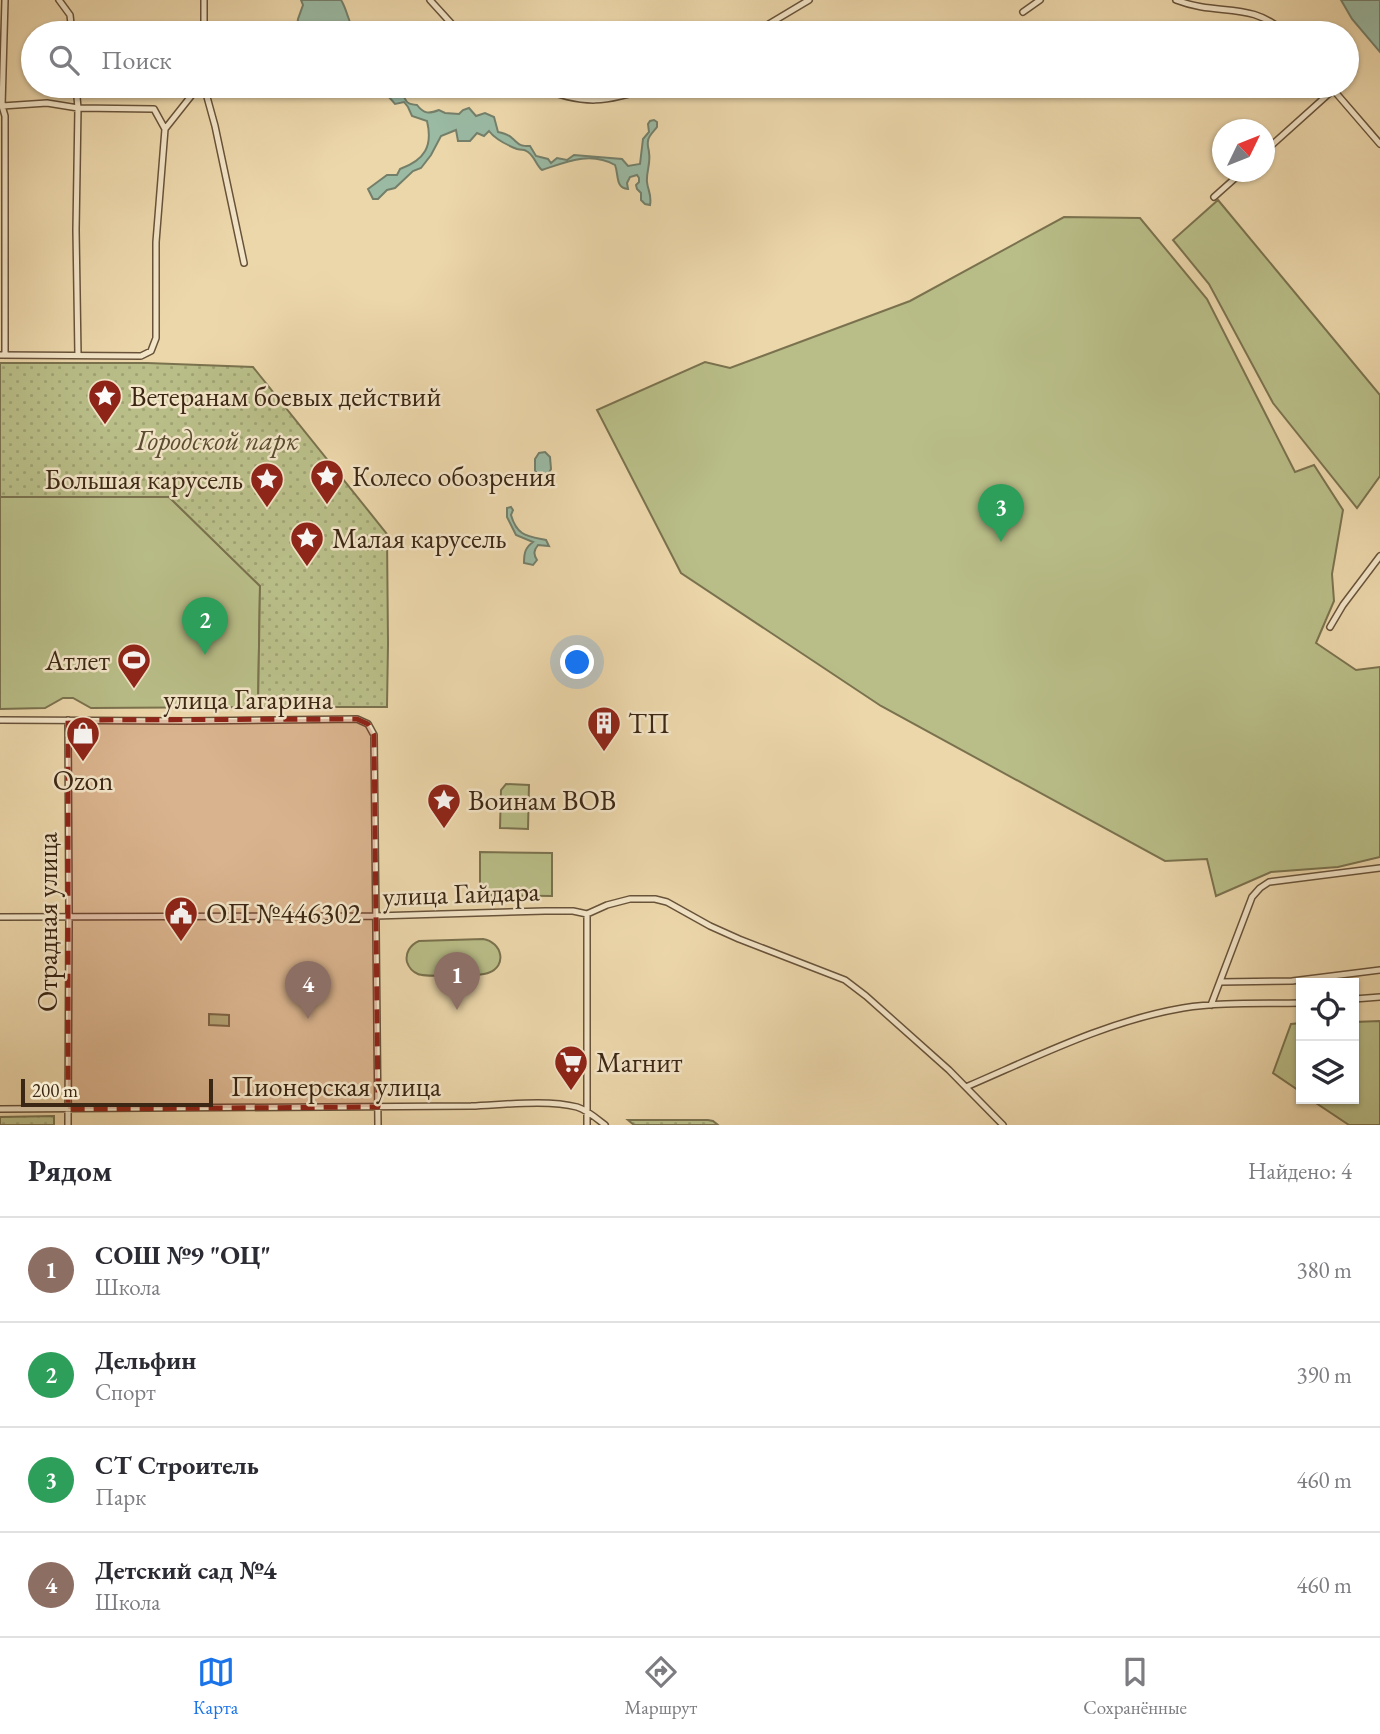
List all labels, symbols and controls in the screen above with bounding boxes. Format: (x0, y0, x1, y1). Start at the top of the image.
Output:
search box (21, 21, 1359, 98)
icon: search (45, 41, 83, 79)
text: Поиск (101, 43, 172, 77)
north arrow (1212, 119, 1275, 182)
place icon: Ветеранам боевых действий (86, 377, 124, 426)
place label: Ветеранам боевых действий (130, 378, 441, 414)
park label: Городской парк (134, 422, 299, 458)
place icon: Колесо обозрения (308, 457, 346, 506)
place label: Колесо обозрения (352, 458, 556, 494)
place icon: Большая карусель (248, 460, 286, 509)
place label: Большая карусель (44, 461, 243, 497)
pin: 3 (978, 484, 1024, 542)
place icon: Малая карусель (288, 519, 326, 568)
place label: Малая карусель (332, 520, 507, 556)
pin: 2 (182, 597, 228, 655)
sports icon: Атлет (115, 641, 153, 690)
place label: Атлет (44, 642, 111, 678)
your location (560, 645, 594, 679)
street label: улица Гагарина (163, 681, 334, 717)
building icon: ТП (585, 704, 623, 753)
place label: ТП (628, 705, 670, 741)
shop icon: Ozon (64, 714, 102, 763)
place label: Ozon (53, 762, 113, 798)
place icon: Воинам ВОВ (425, 781, 463, 830)
place label: Воинам ВОВ (468, 782, 616, 818)
street label: Отрадная улица (29, 831, 65, 1012)
street label: улица Гайдара (382, 872, 541, 914)
public building icon: ОП №446302 (162, 894, 200, 943)
place label: ОП №446302 (206, 895, 362, 931)
pin: 1 (434, 952, 480, 1010)
pin: 4 (285, 961, 331, 1019)
map controls (1296, 978, 1359, 1104)
button: locate (1296, 978, 1359, 1041)
button: layers (1296, 1041, 1359, 1104)
supermarket icon: Магнит (552, 1043, 590, 1092)
place label: Магнит (596, 1044, 683, 1080)
street label: Пионерская улица (231, 1068, 442, 1104)
scale bar (21, 1076, 214, 1108)
text: 200 m (32, 1078, 78, 1103)
text: Рядом (28, 1151, 112, 1190)
text: Найдено: 4 (1248, 1156, 1352, 1186)
text: СОШ №9 "ОЦ" (95, 1238, 271, 1272)
text: 1 (45, 1255, 57, 1285)
text: 380 m (1296, 1255, 1352, 1285)
text: Школа (95, 1272, 160, 1302)
text: Дельфин (95, 1343, 196, 1377)
text: 2 (45, 1360, 57, 1390)
text: 390 m (1296, 1360, 1352, 1390)
text: Спорт (95, 1377, 156, 1407)
text: СТ Строитель (95, 1448, 259, 1482)
text: 3 (45, 1465, 57, 1495)
text: 460 m (1296, 1465, 1352, 1495)
text: Парк (95, 1482, 146, 1512)
text: Детский сад №4 (95, 1553, 277, 1587)
text: 4 (45, 1570, 57, 1600)
text: 460 m (1296, 1570, 1352, 1600)
text: Школа (95, 1587, 160, 1617)
tab: Карта (193, 1653, 238, 1720)
tab: Маршрут (624, 1653, 697, 1720)
tab: Сохранённые (1083, 1653, 1187, 1720)

